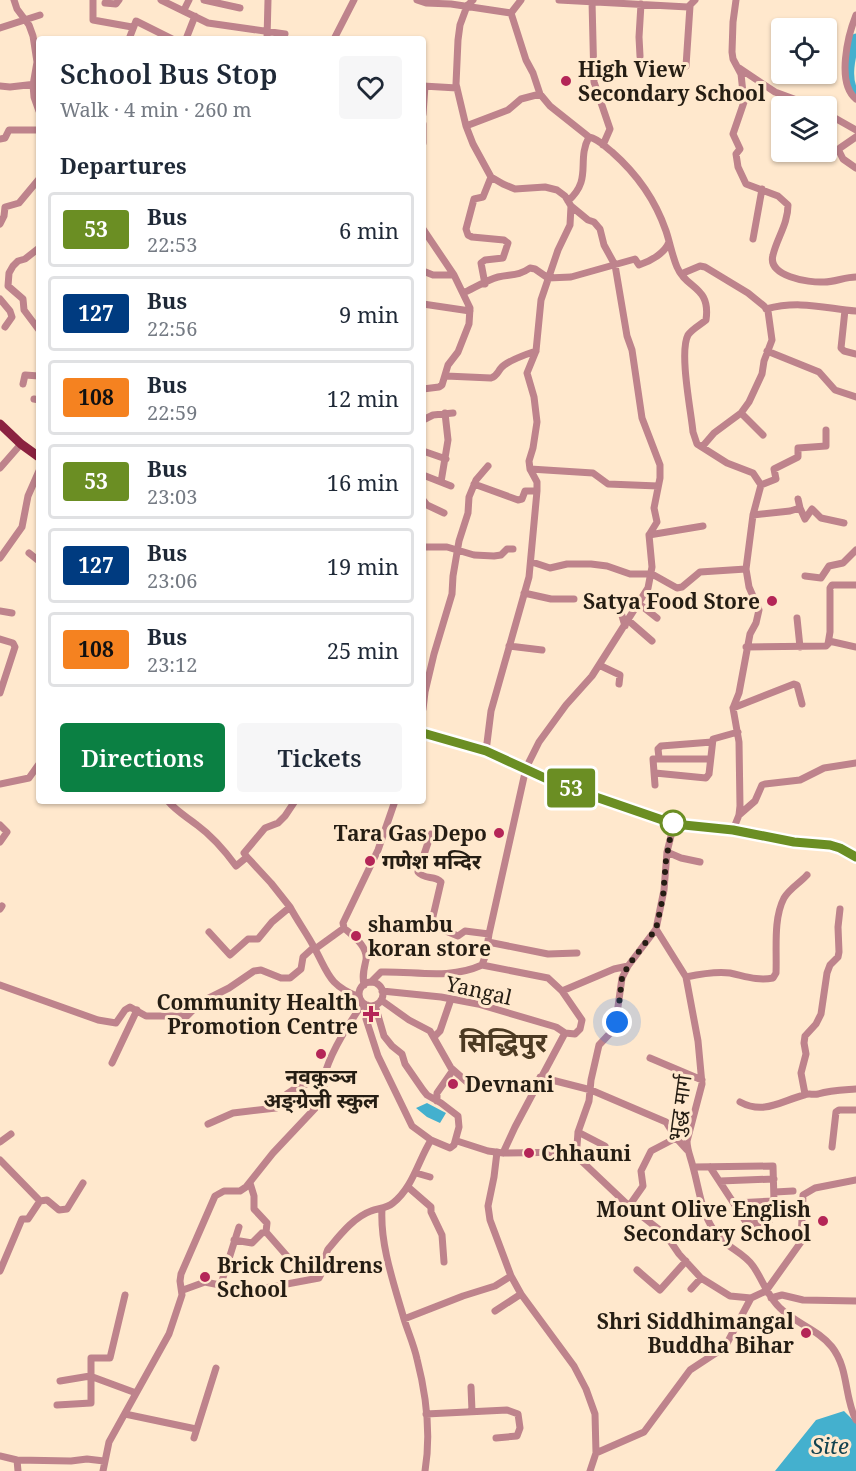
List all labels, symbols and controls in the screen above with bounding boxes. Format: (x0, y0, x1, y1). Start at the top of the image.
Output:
map controls (771, 18, 837, 162)
button: locate (771, 18, 837, 84)
text: School Bus Stop (60, 54, 277, 92)
place label: High View Secondary School (578, 55, 766, 107)
button: heart (339, 56, 402, 119)
marker: High View Secondary School (559, 74, 573, 88)
text: Walk · 4 min · 260 m (60, 96, 252, 123)
button: layers (771, 96, 837, 162)
text: Departures (60, 150, 187, 180)
text: Bus (147, 201, 187, 231)
text: 53 (84, 215, 108, 243)
text: 6 min (339, 215, 399, 245)
text: 22:53 (147, 231, 197, 258)
text: Bus (147, 285, 187, 315)
text: 127 (78, 299, 114, 327)
text: 9 min (339, 299, 399, 329)
text: 22:56 (147, 315, 197, 342)
text: Bus (147, 369, 187, 399)
text: 108 (78, 383, 114, 411)
text: 12 min (327, 383, 399, 413)
text: 22:59 (147, 399, 197, 426)
text: Bus (147, 453, 187, 483)
text: 53 (84, 467, 108, 495)
text: 16 min (327, 467, 399, 497)
text: 23:03 (147, 483, 197, 510)
text: Bus (147, 537, 187, 567)
text: 127 (78, 551, 114, 579)
text: 19 min (327, 551, 399, 581)
text: 23:06 (147, 567, 197, 594)
place label: Satya Food Store (583, 587, 760, 615)
marker: Satya Food Store (765, 594, 779, 608)
text: Bus (147, 621, 187, 651)
text: 108 (78, 635, 114, 663)
text: 25 min (327, 635, 399, 665)
text: 23:12 (147, 651, 197, 678)
button: Directions (60, 723, 225, 792)
button: Tickets (237, 723, 402, 792)
line badge: 53 (544, 768, 598, 808)
text: 53 (559, 774, 583, 802)
unlabelled marker (660, 810, 686, 836)
place label: Tara Gas Depo (334, 819, 487, 847)
marker: Tara Gas Depo (492, 826, 506, 840)
place label: गणेश मन्दिर (382, 847, 482, 875)
marker: गणेश मन्दिर (363, 854, 377, 868)
place label: shambu koran store (368, 910, 491, 962)
marker: shambu koran store (349, 929, 363, 943)
street label: Yangal (442, 969, 515, 1011)
place label: Community Health Promotion Centre (156, 988, 358, 1040)
marker: Community Health Promotion Centre (362, 1005, 380, 1023)
your location (602, 1007, 632, 1037)
district label: सिद्धिपुर (459, 1023, 548, 1060)
marker: नवकुञ्ज अङ्‍ग्रेजी स्कुल (314, 1047, 328, 1061)
place label: नवकुञ्ज अङ्‍ग्रेजी स्कुल (263, 1062, 379, 1114)
place label: Devnani (465, 1070, 554, 1098)
street label: भुद्ध मार्ग (660, 1072, 698, 1143)
marker: Devnani (446, 1077, 460, 1091)
place label: Chhauni (541, 1139, 632, 1167)
marker: Chhauni (522, 1146, 536, 1160)
place label: Mount Olive English Secondary School (596, 1195, 812, 1247)
marker: Mount Olive English Secondary School (816, 1214, 830, 1228)
place label: Brick Childrens School (217, 1251, 383, 1303)
marker: Brick Childrens School (198, 1270, 212, 1284)
place label: Shri Siddhimangal Buddha Bihar (597, 1307, 795, 1359)
marker: Shri Siddhimangal Buddha Bihar (799, 1326, 813, 1340)
water label: Site (811, 1430, 849, 1460)

